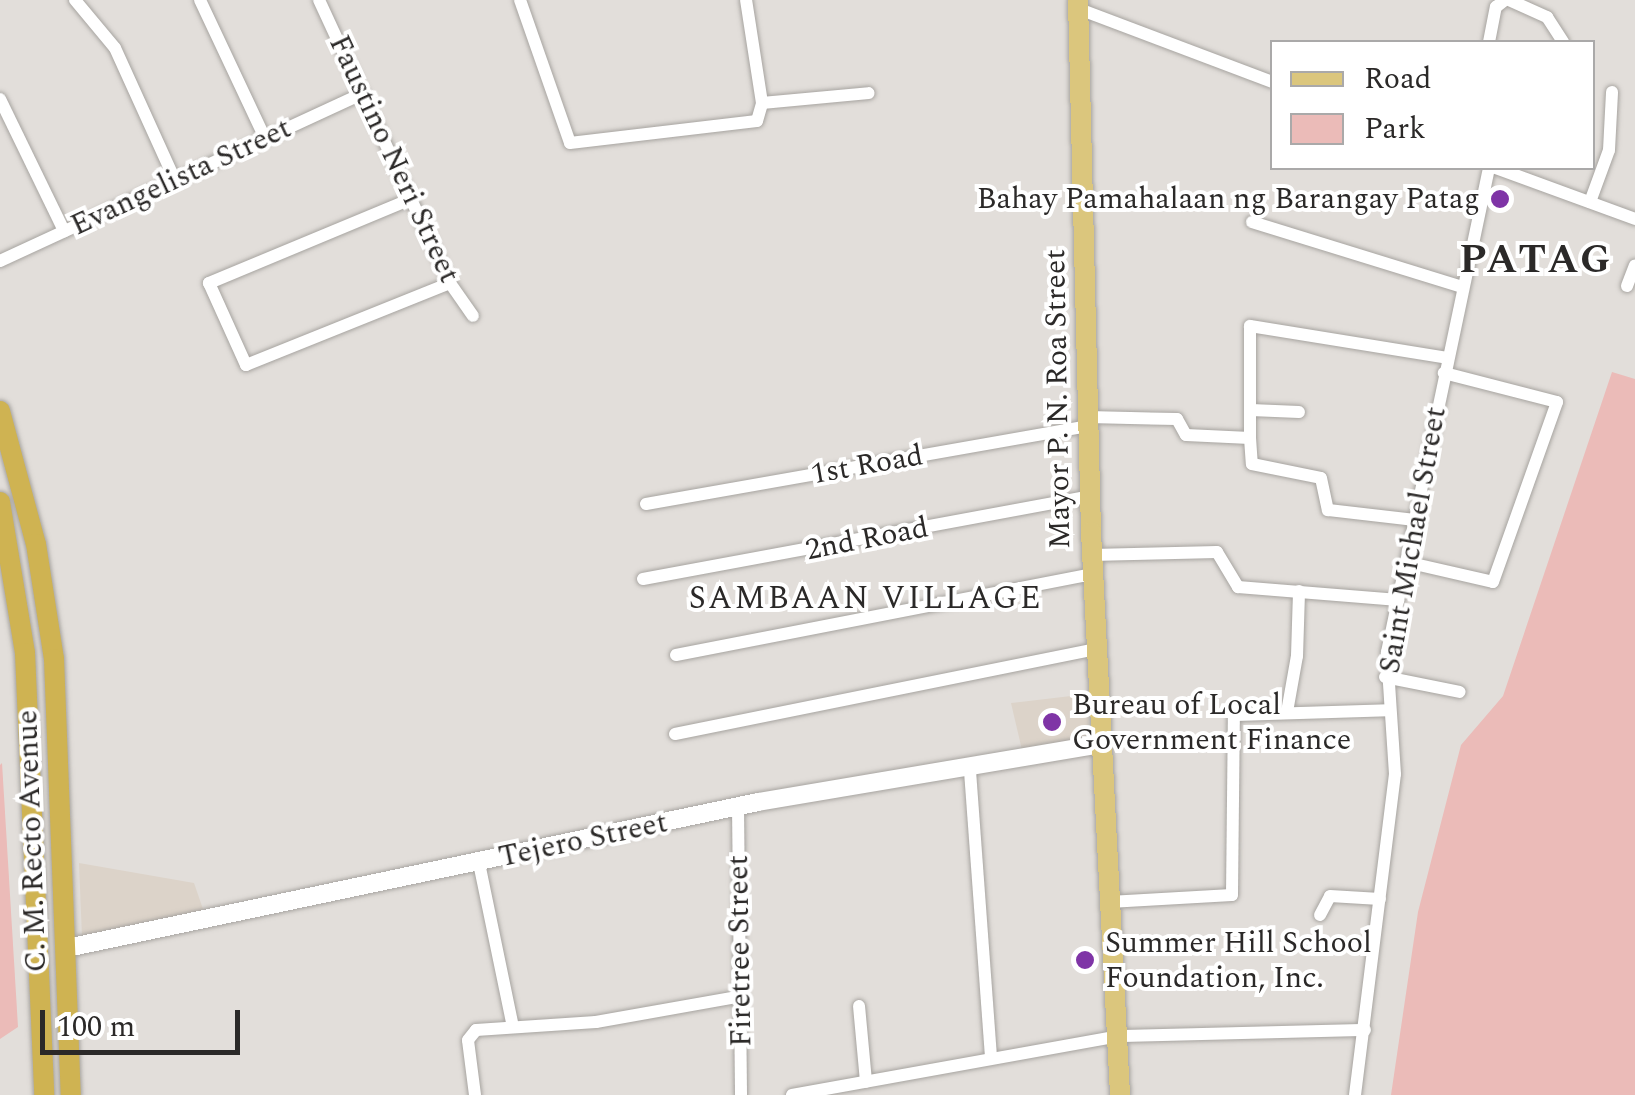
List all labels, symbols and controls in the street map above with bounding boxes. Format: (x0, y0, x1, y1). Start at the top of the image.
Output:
street label: Faustino Neri Street (321, 29, 467, 289)
legend (1270, 40, 1595, 170)
text: Road (1364, 56, 1432, 102)
text: Park (1364, 106, 1426, 152)
street label: Evangelista Street (65, 110, 297, 244)
place label: Bahay Pamahalaan ng Barangay Patag (977, 181, 1480, 217)
marker: Bahay Pamahalaan ng Barangay Patag (1489, 188, 1511, 210)
district label: PATAG (1459, 237, 1613, 285)
street label: Mayor P. N. Roa Street (1037, 249, 1079, 549)
street label: Saint Michael Street (1372, 404, 1454, 676)
street label: 1st Road (808, 437, 926, 493)
street label: 2nd Road (803, 509, 931, 569)
district label: SAMBAAN VILLAGE (689, 580, 1043, 618)
place label: Bureau of Local Government Finance (1072, 687, 1351, 758)
street label: C. M. Recto Avenue (9, 709, 55, 973)
marker: Bureau of Local Government Finance (1041, 711, 1063, 733)
street label: Tejero Street (495, 805, 671, 875)
street label: Firetree Street (720, 855, 760, 1047)
place label: Summer Hill School Foundation, Inc. (1105, 925, 1372, 996)
marker: Summer Hill School Foundation, Inc. (1074, 949, 1096, 971)
scale bar (45, 990, 245, 1052)
text: 100 m (57, 1004, 135, 1050)

